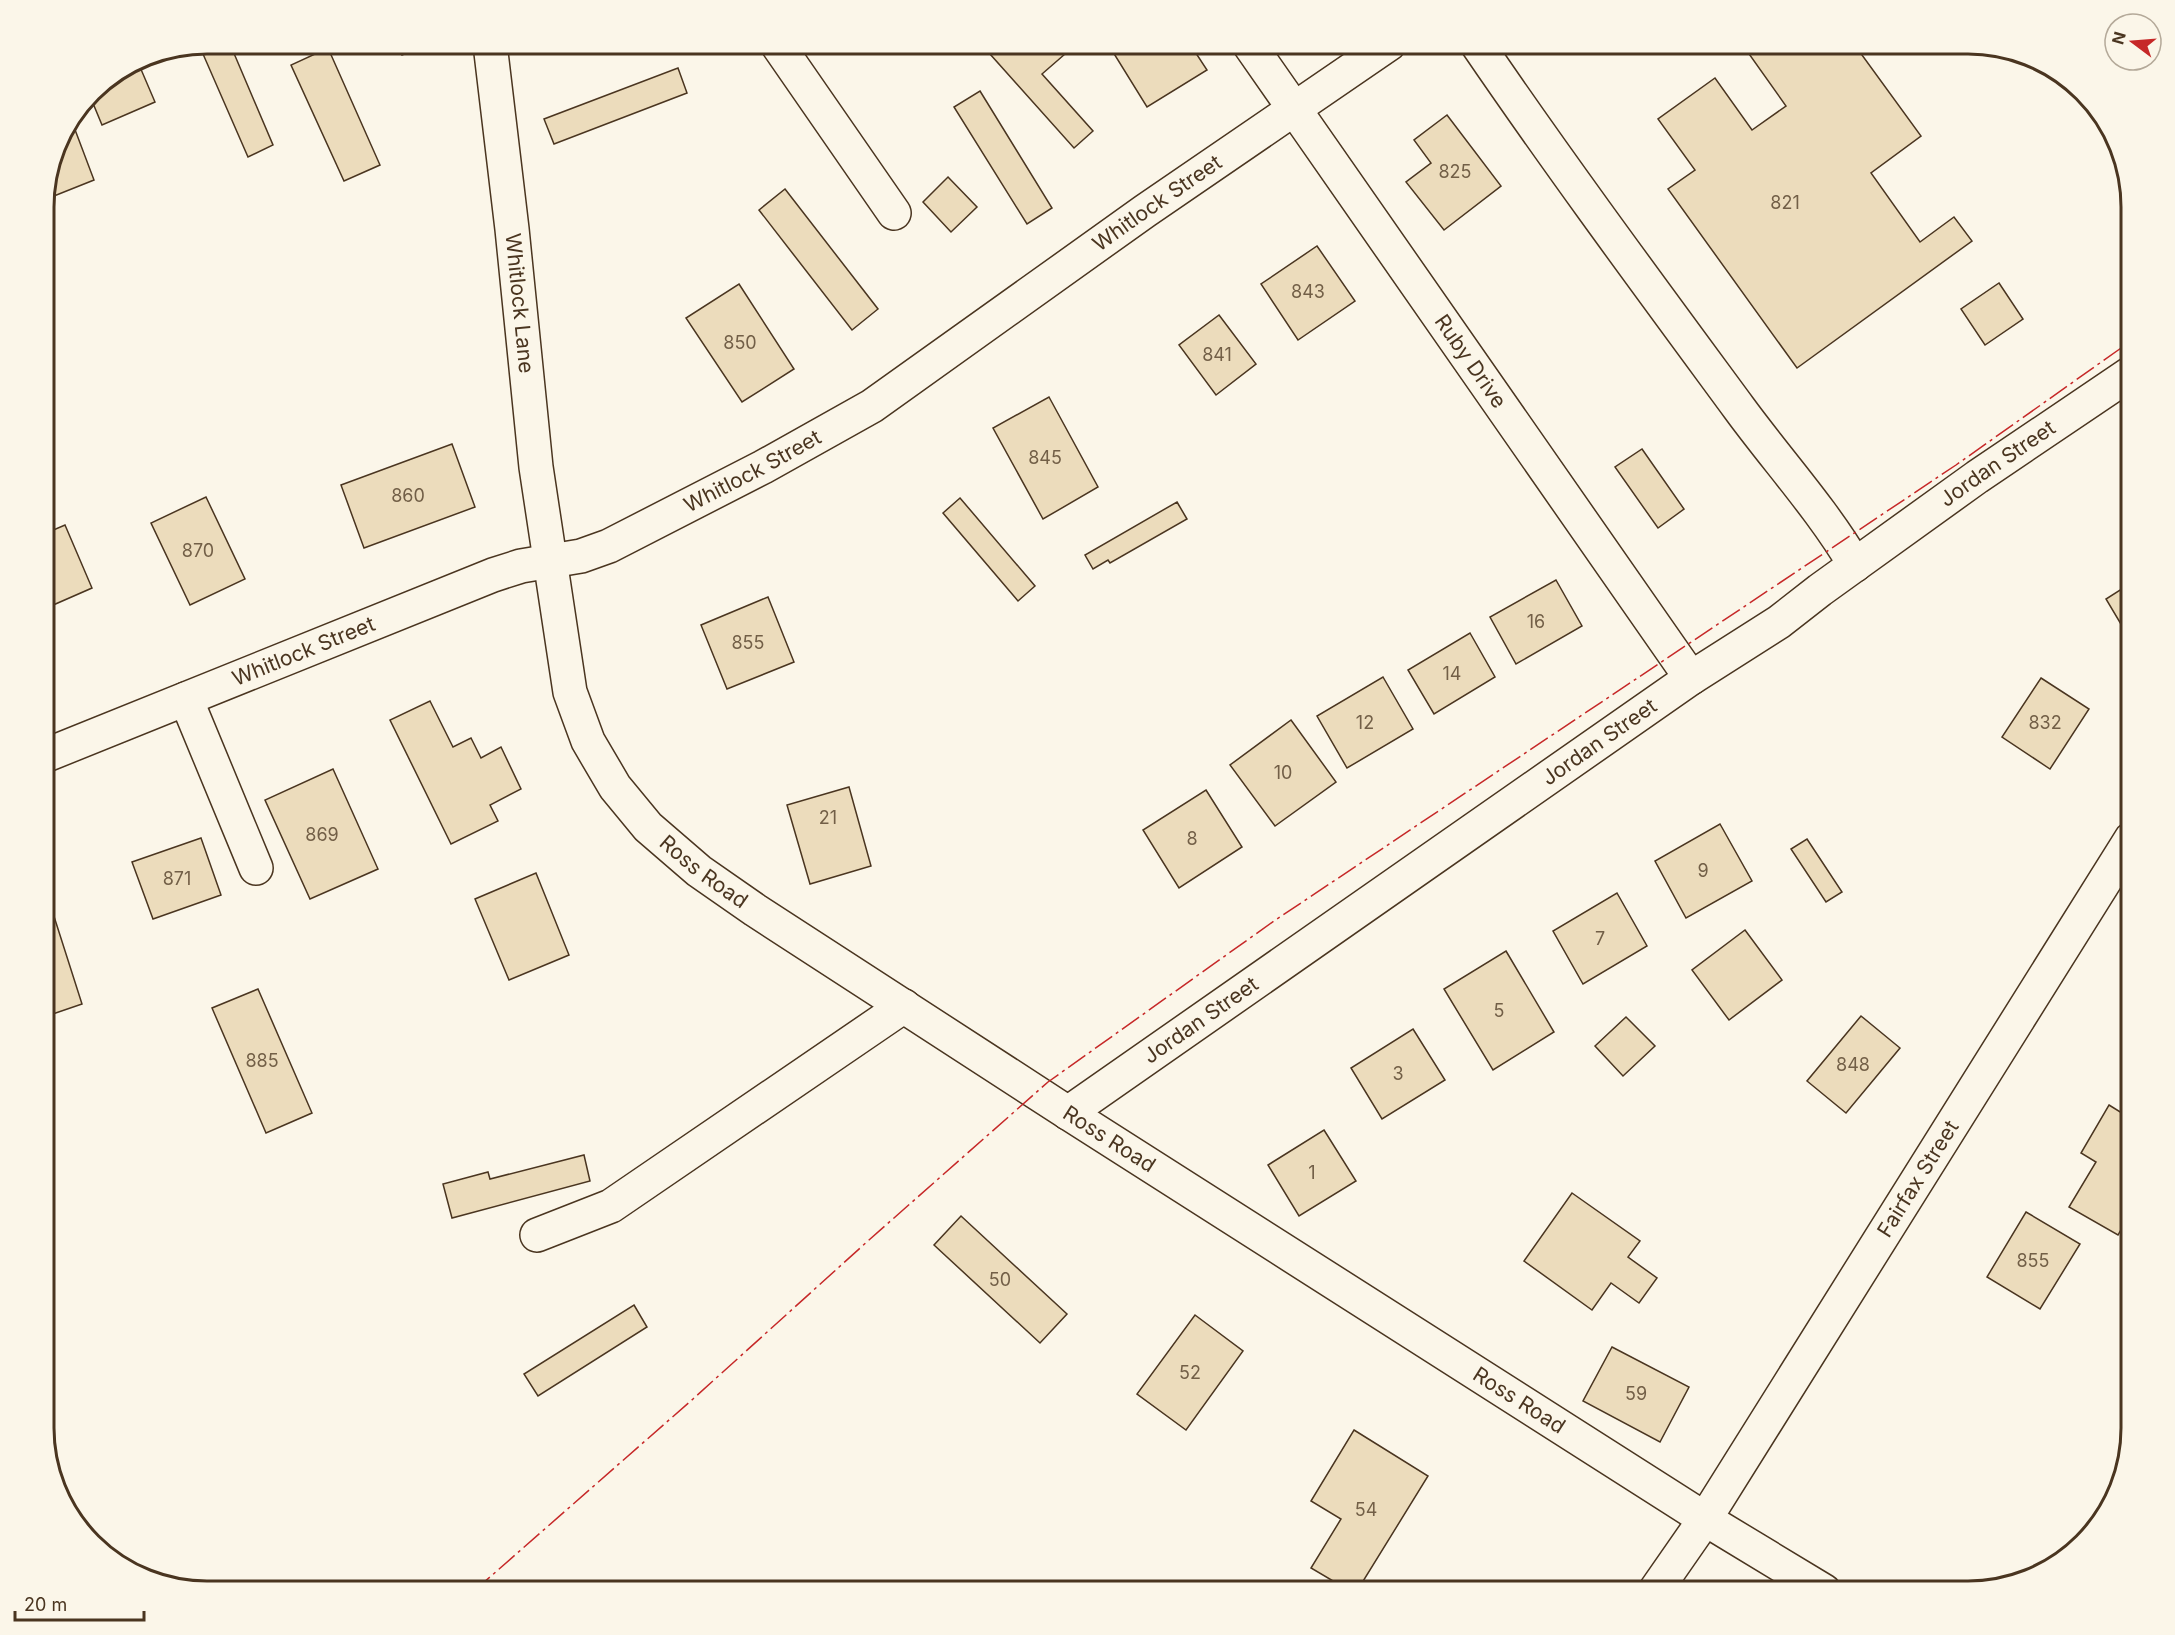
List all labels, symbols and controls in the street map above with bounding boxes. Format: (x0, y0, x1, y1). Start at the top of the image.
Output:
north arrow (2103, 12, 2163, 72)
text: N (2107, 29, 2130, 46)
street label: Whitlock Street (1088, 149, 1226, 256)
house number: 825 (1438, 161, 1472, 182)
house number: 821 (1770, 192, 1800, 213)
street label: Whitlock Lane (501, 232, 539, 374)
house number: 843 (1291, 281, 1325, 302)
street label: Ruby Drive (1430, 310, 1512, 413)
house number: 850 (723, 332, 757, 353)
house number: 841 (1202, 344, 1232, 365)
street label: Jordan Street (1935, 415, 2060, 512)
street label: Whitlock Street (680, 424, 825, 517)
house number: 845 (1028, 447, 1062, 468)
house number: 860 (391, 485, 425, 506)
house number: 870 (182, 540, 214, 561)
street label: Whitlock Street (229, 611, 379, 691)
house number: 16 (1527, 611, 1545, 632)
house number: 855 (731, 632, 765, 653)
house number: 14 (1443, 663, 1461, 684)
street label: Jordan Street (1537, 693, 1661, 790)
house number: 12 (1356, 712, 1374, 733)
house number: 832 (2028, 712, 2062, 733)
house number: 10 (1274, 762, 1292, 783)
house number: 21 (819, 807, 837, 828)
house number: 869 (305, 824, 339, 845)
house number: 8 (1186, 828, 1198, 849)
street label: Ross Road (655, 830, 753, 913)
house number: 9 (1697, 860, 1709, 881)
house number: 871 (163, 868, 191, 889)
house number: 7 (1595, 928, 1605, 949)
street label: Jordan Street (1138, 971, 1263, 1069)
house number: 5 (1494, 1000, 1504, 1021)
house number: 885 (245, 1050, 279, 1071)
house number: 848 (1836, 1054, 1870, 1075)
house number: 3 (1392, 1063, 1404, 1084)
street label: Ross Road (1059, 1100, 1160, 1177)
street label: Fairfax Street (1872, 1116, 1964, 1242)
house number: 1 (1308, 1162, 1316, 1183)
house number: 855 (2016, 1250, 2050, 1271)
house number: 50 (989, 1269, 1011, 1290)
street label: Ross Road (1469, 1361, 1570, 1439)
house number: 52 (1179, 1362, 1201, 1383)
house number: 59 (1625, 1383, 1647, 1404)
house number: 54 (1355, 1499, 1377, 1520)
scale bar (15, 1584, 144, 1622)
text: 20 m (24, 1594, 67, 1615)

